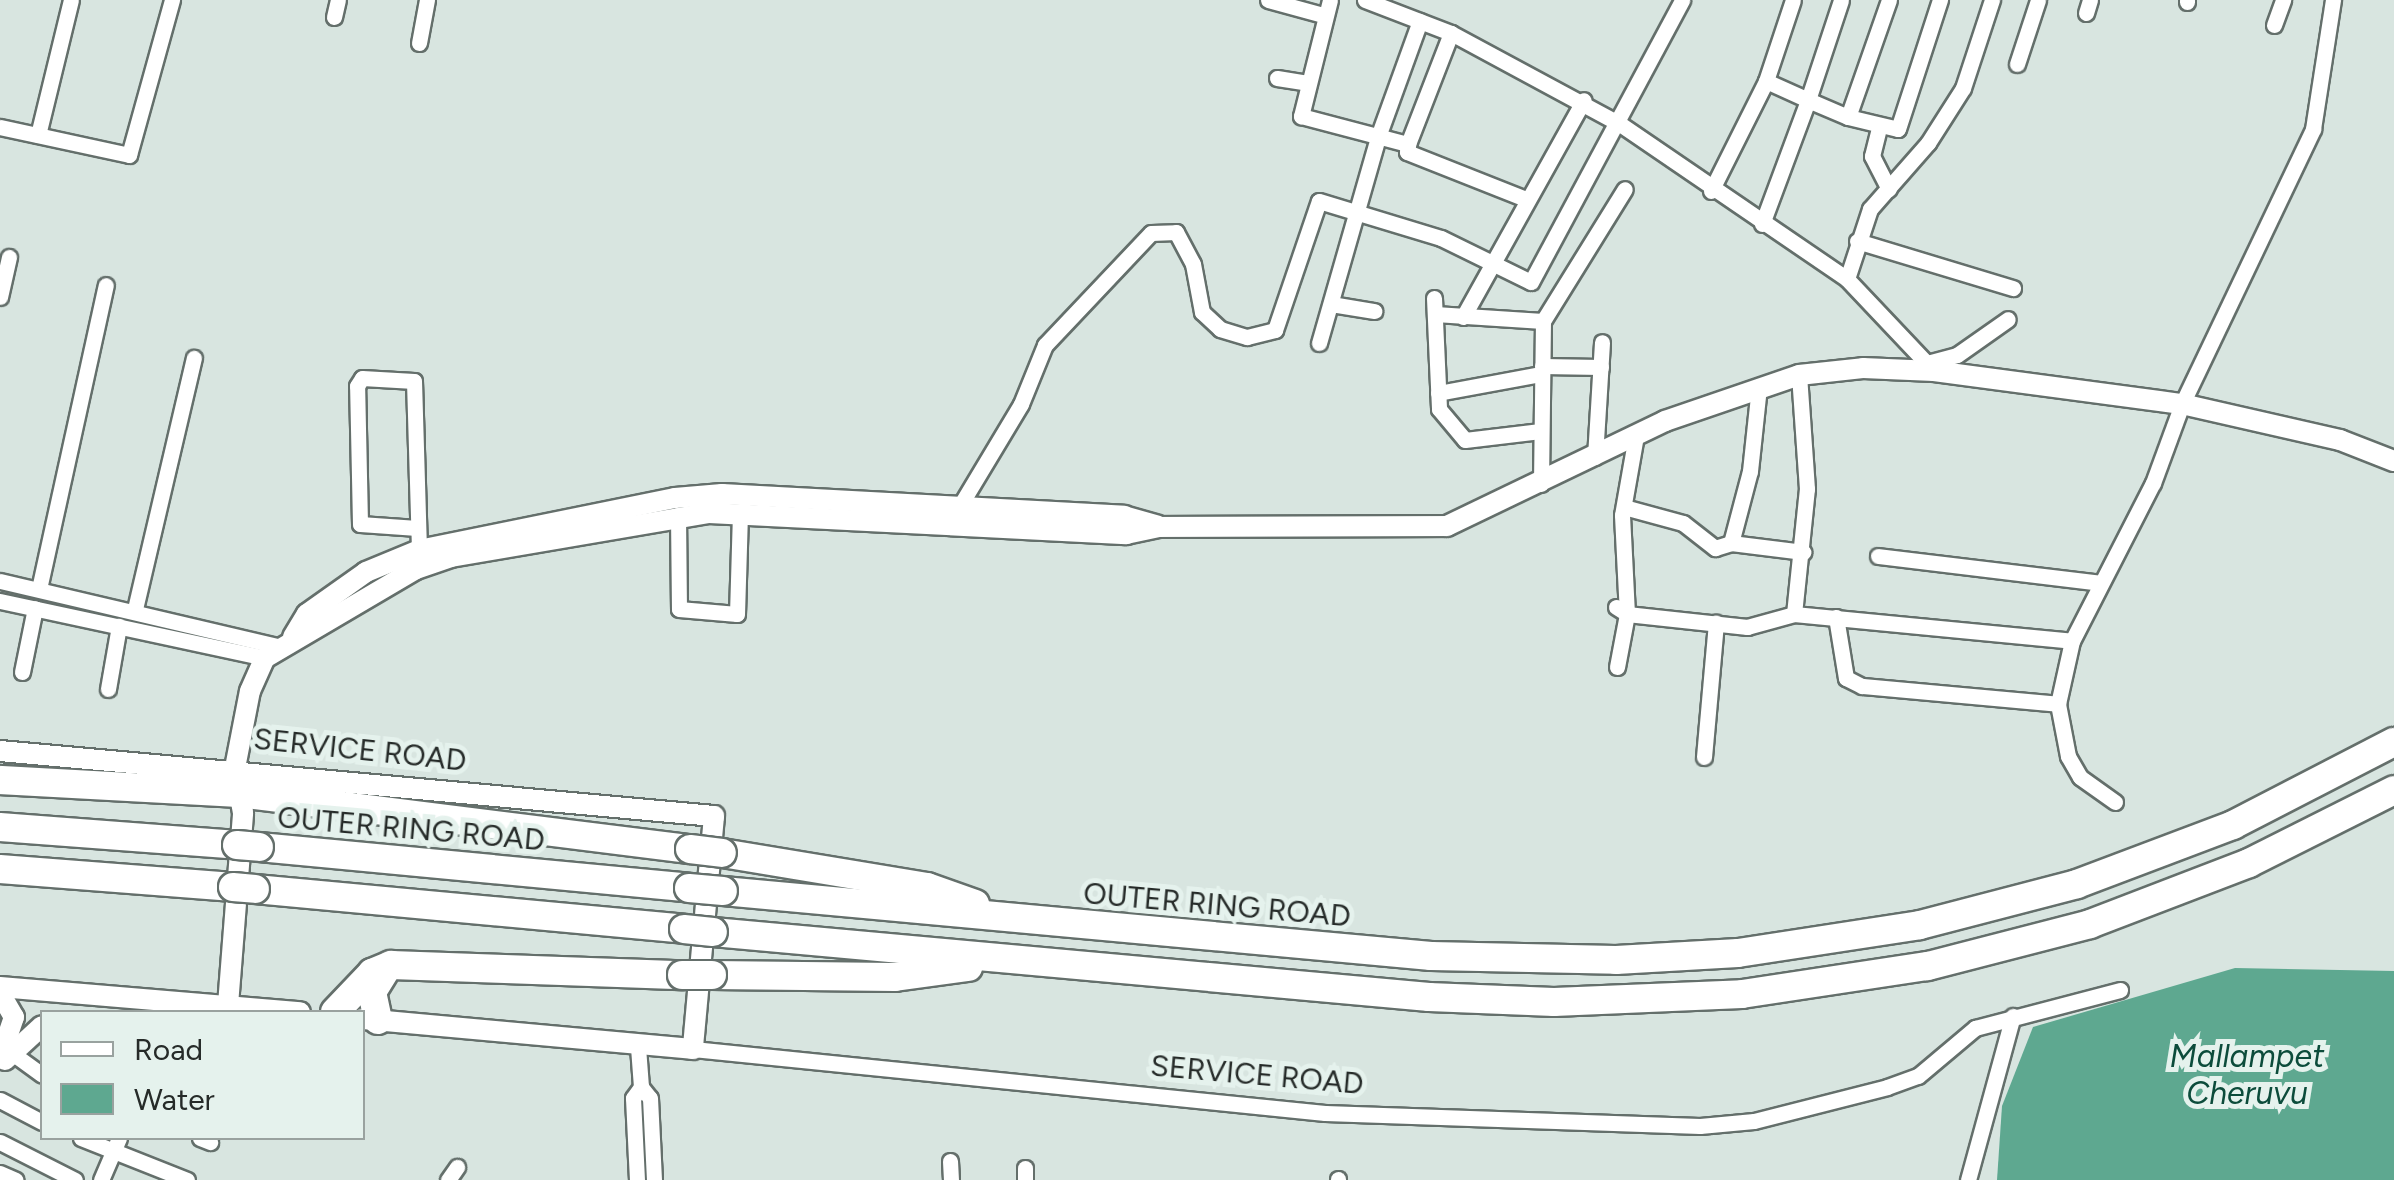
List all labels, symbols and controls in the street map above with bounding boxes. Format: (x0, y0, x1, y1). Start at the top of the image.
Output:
street label: SERVICE ROAD (252, 721, 468, 779)
street label: OUTER RING ROAD (276, 799, 546, 859)
street label: OUTER RING ROAD (1082, 875, 1352, 935)
legend (40, 1010, 365, 1140)
text: Road (134, 1031, 203, 1068)
water label: Mallampet Cheruvu (2170, 1038, 2324, 1113)
street label: SERVICE ROAD (1149, 1048, 1365, 1102)
text: Water (134, 1081, 215, 1118)

